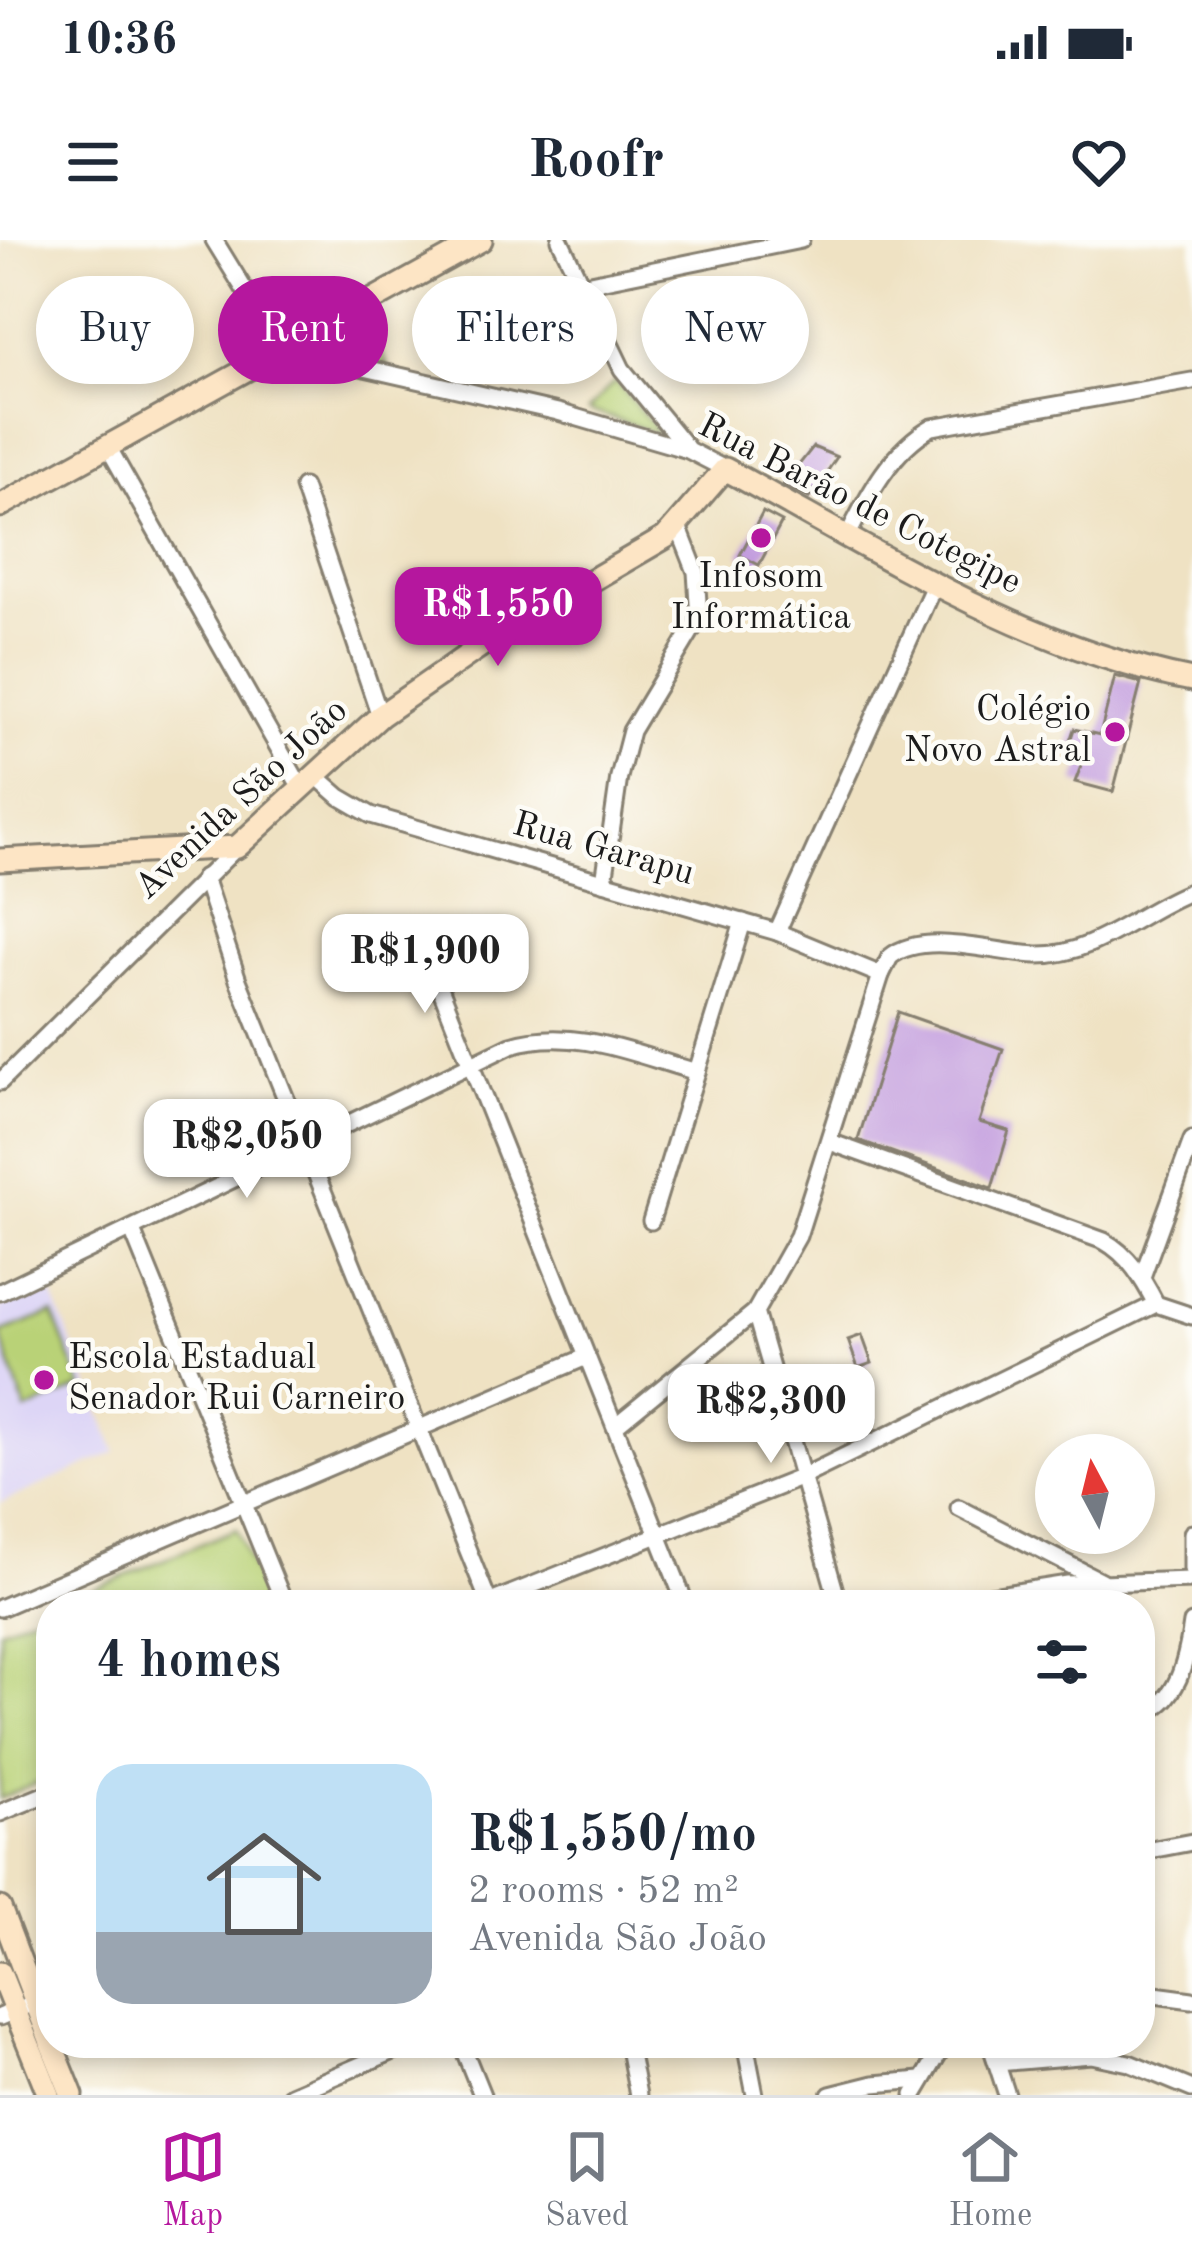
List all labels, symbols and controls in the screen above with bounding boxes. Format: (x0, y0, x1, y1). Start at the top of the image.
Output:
text: 10:36 (60, 19, 177, 64)
icon: menu (60, 129, 126, 195)
icon: heart (1066, 129, 1132, 195)
text: Roofr (528, 135, 664, 189)
chip: Buy (36, 276, 194, 384)
chip: Rent (218, 276, 388, 384)
chip: Filters (412, 276, 617, 384)
chip: New (641, 276, 809, 384)
street label: Rua Barão de Cotegipe (692, 408, 1026, 602)
marker: Infosom Informática (748, 525, 774, 551)
place label: Infosom Informática (671, 560, 851, 637)
pin: R$1,550 (387, 567, 609, 669)
text: R$1,550 (422, 586, 574, 625)
street label: Avenida São João (129, 693, 355, 907)
place label: Colégio Novo Astral (904, 693, 1091, 770)
marker: Colégio Novo Astral (1102, 719, 1128, 745)
street label: Rua Garapu (508, 807, 698, 893)
pin: R$1,900 (314, 914, 536, 1016)
text: R$1,900 (349, 933, 501, 972)
pin: R$2,050 (136, 1099, 358, 1201)
text: R$2,050 (171, 1118, 323, 1157)
place label: Escola Estadual Senador Rui Carneiro (68, 1341, 405, 1418)
pin: R$2,300 (660, 1364, 882, 1466)
marker: Escola Estadual Senador Rui Carneiro (31, 1367, 57, 1393)
text: R$2,300 (695, 1383, 847, 1422)
north arrow (1035, 1434, 1155, 1554)
map controls (1035, 1434, 1155, 1554)
icon: filters (1029, 1629, 1095, 1695)
text: 4 homes (96, 1637, 281, 1688)
text: R$1,550/mo (468, 1811, 757, 1862)
icon: home (192, 1812, 336, 1956)
text: 2 rooms · 52 m² (468, 1872, 739, 1911)
text: Avenida São João (468, 1920, 767, 1959)
tab: Map (160, 2124, 226, 2237)
tab: Saved (545, 2124, 629, 2237)
tab: Home (949, 2124, 1032, 2237)

